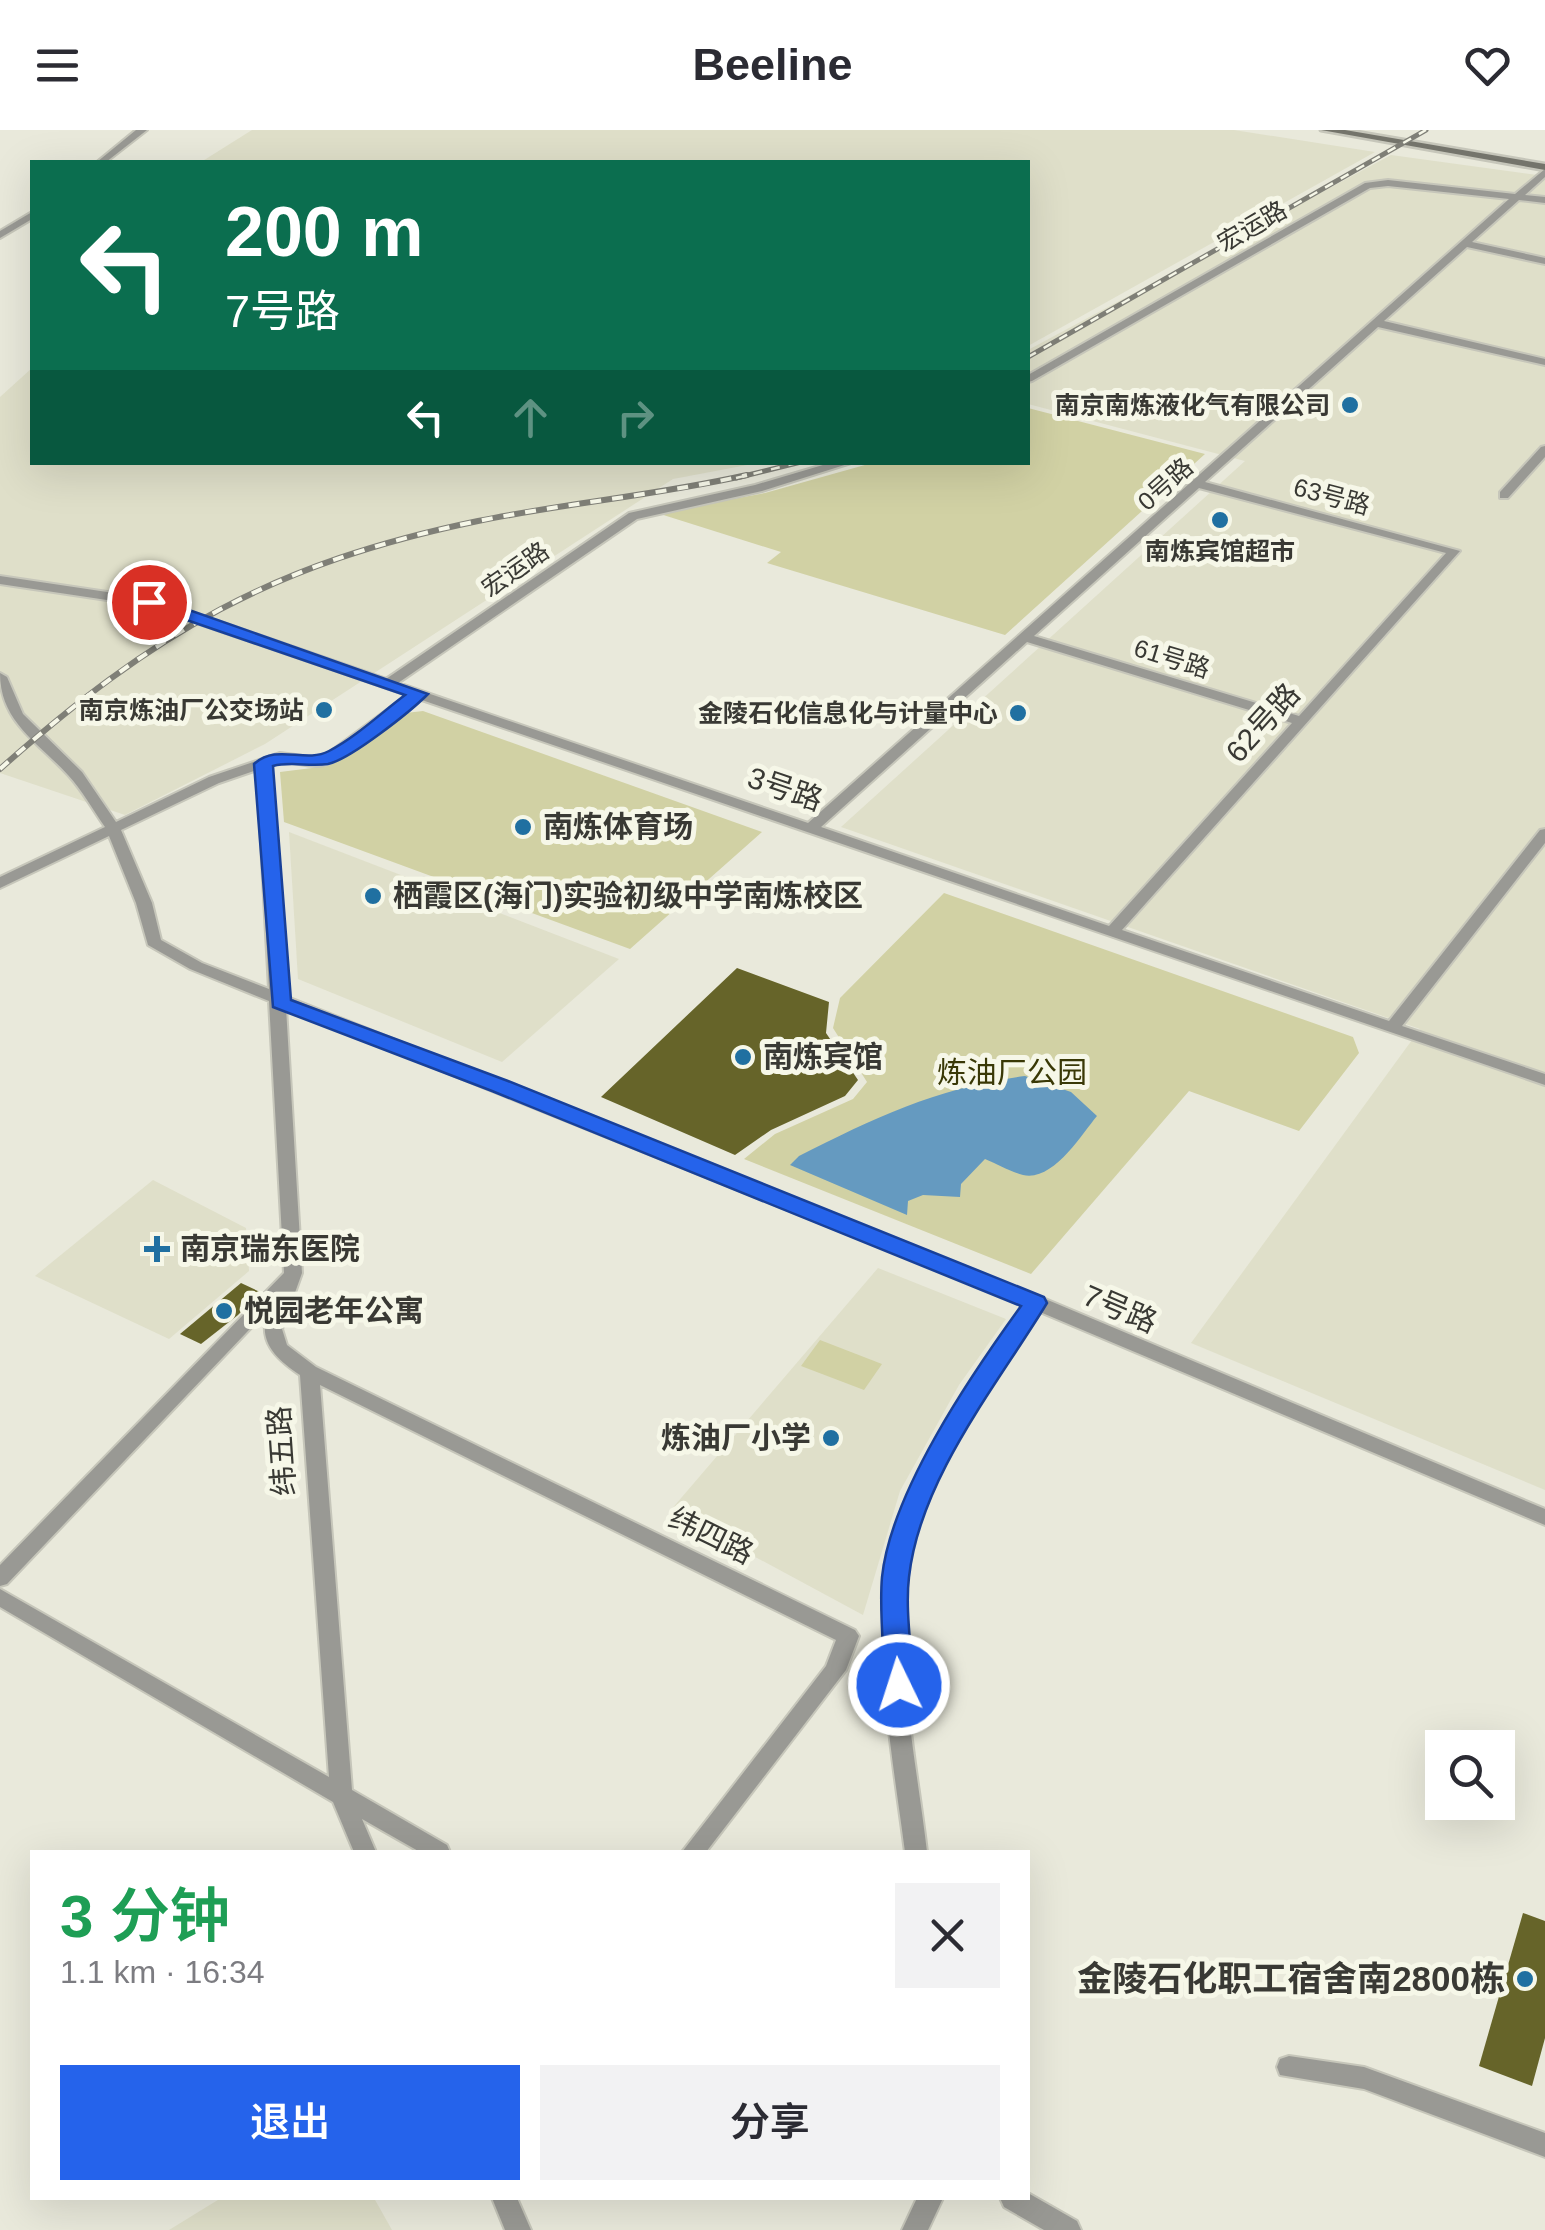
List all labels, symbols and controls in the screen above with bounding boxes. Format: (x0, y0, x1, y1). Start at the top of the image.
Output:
icon: menu (30, 38, 85, 93)
icon: heart (1460, 38, 1515, 93)
text: Beeline (692, 39, 853, 90)
text: 200 m (225, 193, 423, 271)
street label: 宏运路 (1213, 195, 1291, 257)
icon: left (60, 200, 190, 330)
text: 7号路 (225, 286, 340, 337)
icon: left (398, 390, 453, 445)
icon: ahead (503, 390, 558, 445)
icon: right (608, 390, 663, 445)
place label: 南京南炼液化气有限公司 (1055, 391, 1330, 419)
marker: 南京南炼液化气有限公司 (1339, 394, 1361, 416)
street label: 0号路 (1132, 452, 1198, 516)
street label: 63号路 (1291, 472, 1373, 520)
marker: 南炼宾馆超市 (1209, 509, 1231, 531)
street label: 宏运路 (476, 536, 554, 602)
place label: 南炼宾馆超市 (1145, 537, 1295, 565)
pin (107, 560, 192, 645)
icon: arrive (122, 575, 177, 630)
street label: 61号路 (1131, 633, 1213, 683)
street label: 62号路 (1219, 677, 1306, 768)
place label: 南京炼油厂公交场站 (79, 696, 304, 724)
marker: 南京炼油厂公交场站 (313, 699, 335, 721)
place label: 金陵石化信息化与计量中心 (698, 699, 998, 727)
marker: 金陵石化信息化与计量中心 (1007, 702, 1029, 724)
street label: 3号路 (744, 760, 827, 817)
place label: 南炼体育场 (543, 810, 693, 843)
marker: 南炼体育场 (512, 816, 534, 838)
place label: 栖霞区(海门)实验初级中学南炼校区 (393, 879, 863, 912)
marker: 栖霞区(海门)实验初级中学南炼校区 (362, 885, 384, 907)
place label: 南炼宾馆 (763, 1040, 883, 1073)
marker: 南炼宾馆 (732, 1046, 754, 1068)
park label: 炼油厂公园 (937, 1056, 1087, 1089)
place label: 南京瑞东医院 (180, 1232, 360, 1265)
marker: 南京瑞东医院 (144, 1236, 170, 1262)
street label: 7号路 (1078, 1278, 1162, 1339)
place label: 悦园老年公寓 (244, 1294, 424, 1327)
marker: 悦园老年公寓 (213, 1300, 235, 1322)
street label: 纬五路 (262, 1405, 301, 1497)
place label: 炼油厂小学 (661, 1421, 811, 1454)
marker: 炼油厂小学 (820, 1427, 842, 1449)
street label: 纬四路 (664, 1501, 759, 1570)
position arrow (847, 1633, 951, 1737)
map controls (1425, 1730, 1515, 1820)
button: search (1425, 1730, 1515, 1820)
text: 3 分钟 (60, 1883, 230, 1950)
button: close (895, 1883, 1000, 1988)
text: 1.1 km · 16:34 (60, 1954, 265, 1990)
place label: 金陵石化职工宿舍南2800栋 (1077, 1959, 1505, 1998)
marker: 金陵石化职工宿舍南2800栋 (1514, 1968, 1536, 1990)
button: 退出 (60, 2065, 520, 2180)
button: 分享 (540, 2065, 1000, 2180)

